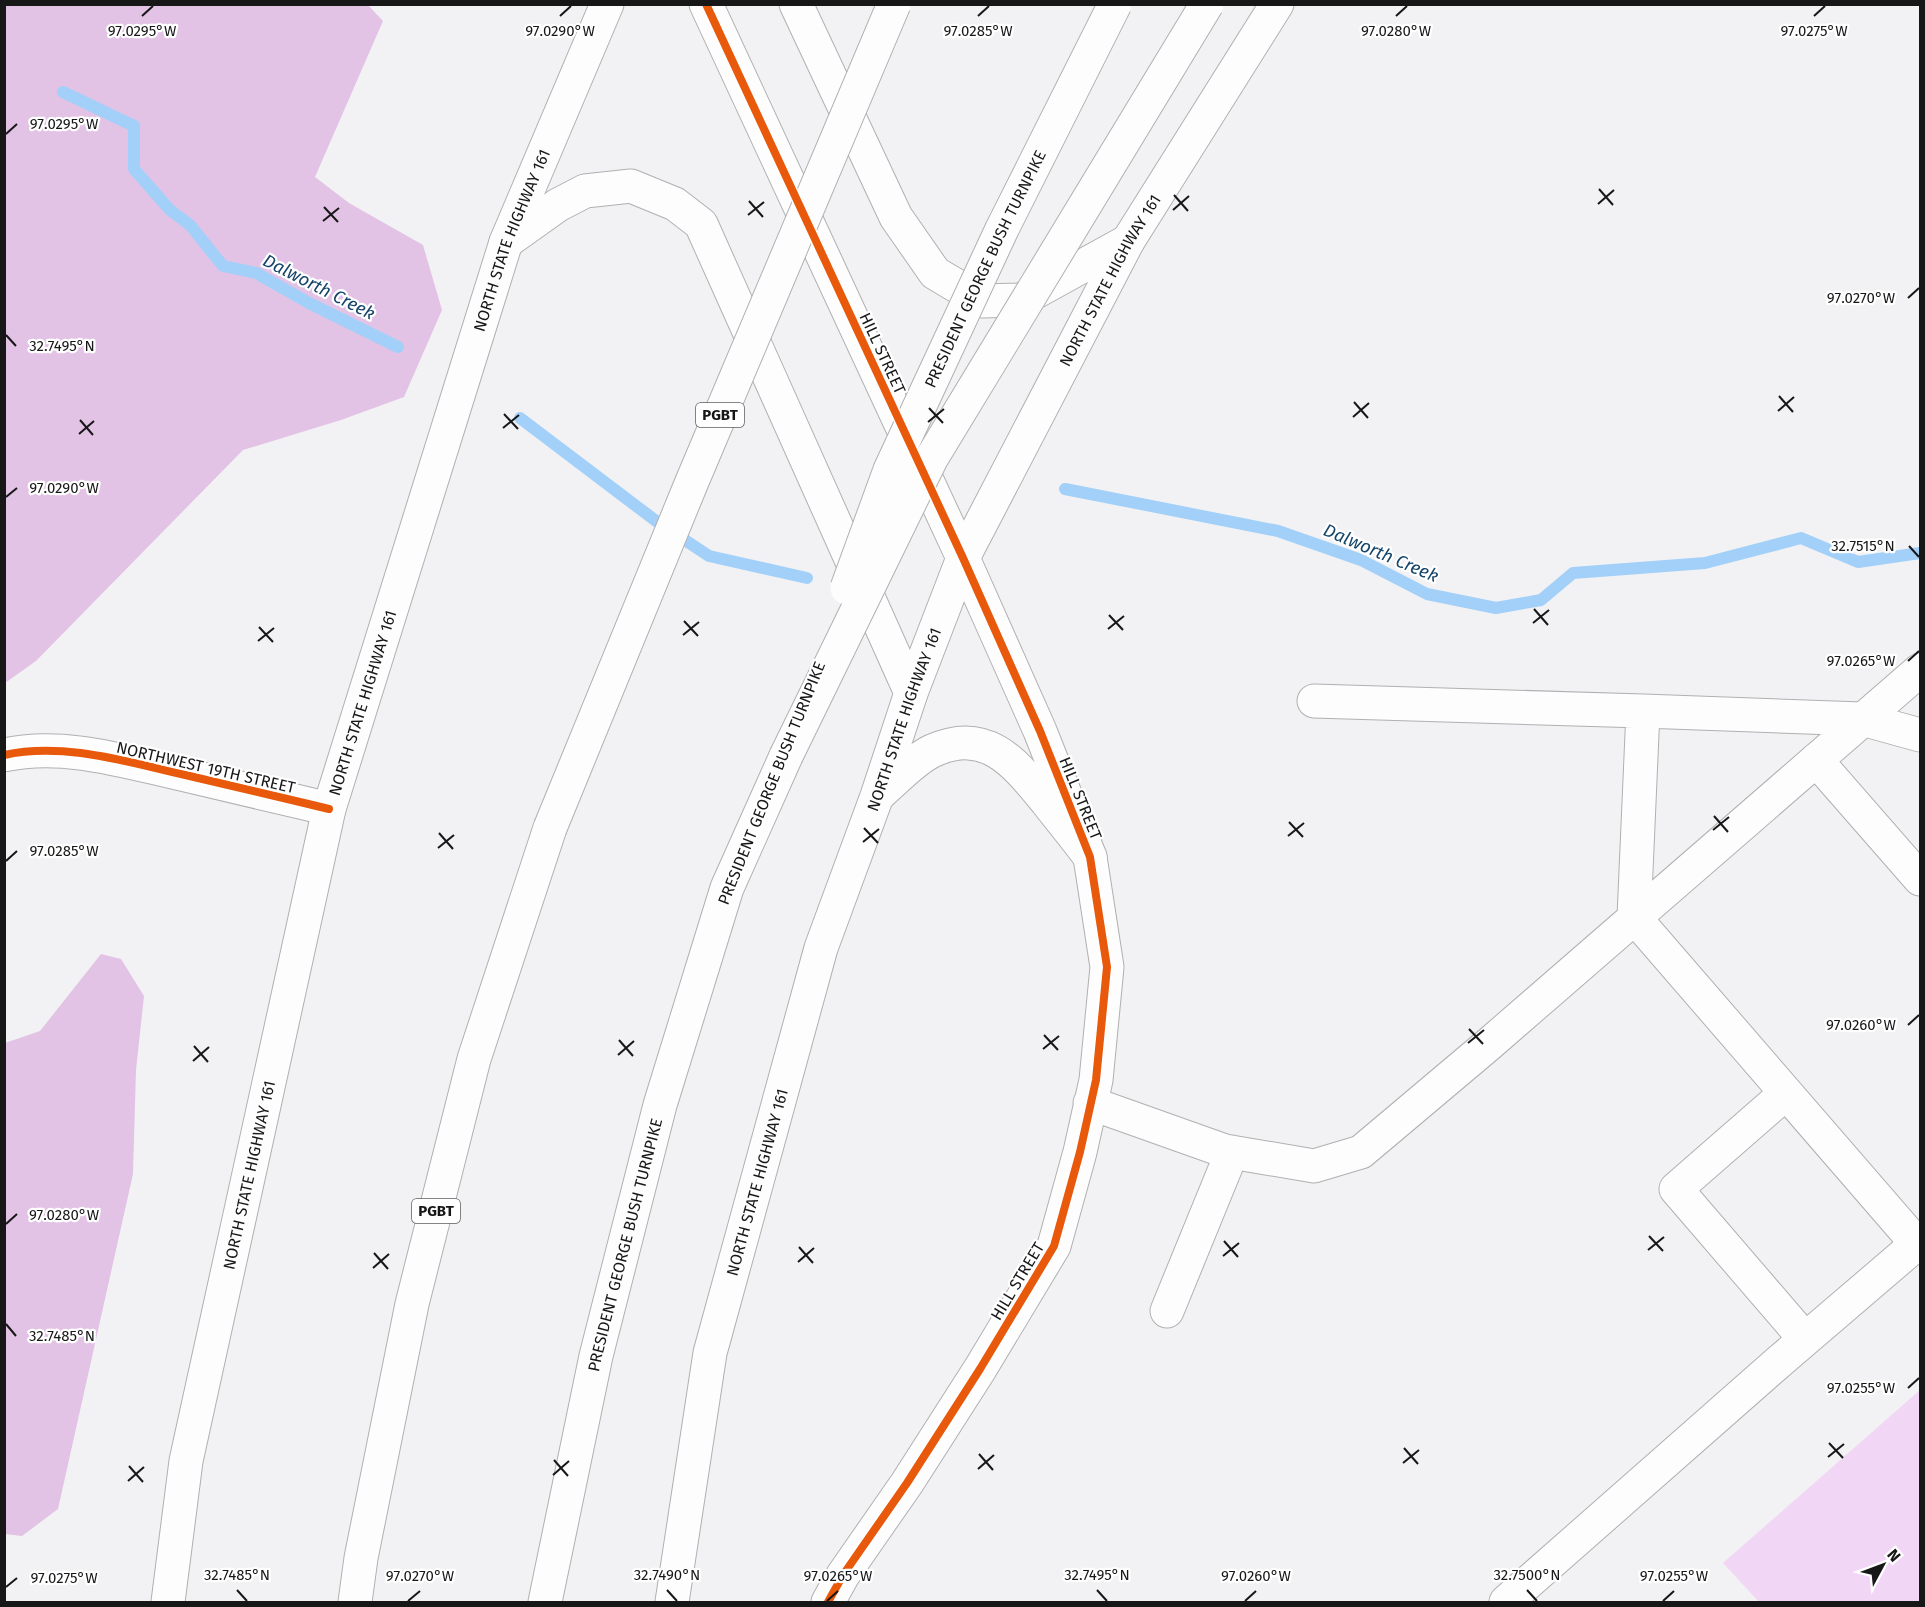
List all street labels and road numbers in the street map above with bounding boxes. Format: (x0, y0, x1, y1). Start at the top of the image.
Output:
street label: NORTH STATE HIGHWAY 161 (470, 147, 554, 334)
street label: PRESIDENT GEORGE BUSH TURNPIKE (921, 147, 1050, 391)
street label: NORTH STATE HIGHWAY 161 (1055, 191, 1165, 370)
street label: HILL STREET (855, 310, 910, 398)
road number: PGBT (696, 403, 744, 427)
street label: NORTH STATE HIGHWAY 161 (325, 608, 400, 798)
street label: NORTH STATE HIGHWAY 161 (863, 625, 945, 814)
street label: PRESIDENT GEORGE BUSH TURNPIKE (714, 659, 829, 908)
street label: NORTHWEST 19TH STREET (115, 738, 298, 798)
street label: HILL STREET (1055, 754, 1106, 843)
street label: NORTH STATE HIGHWAY 161 (219, 1079, 279, 1271)
street label: NORTH STATE HIGHWAY 161 (723, 1087, 792, 1278)
street label: PRESIDENT GEORGE BUSH TURNPIKE (584, 1116, 666, 1373)
road number: PGBT (412, 1199, 460, 1223)
street label: HILL STREET (987, 1238, 1048, 1324)

